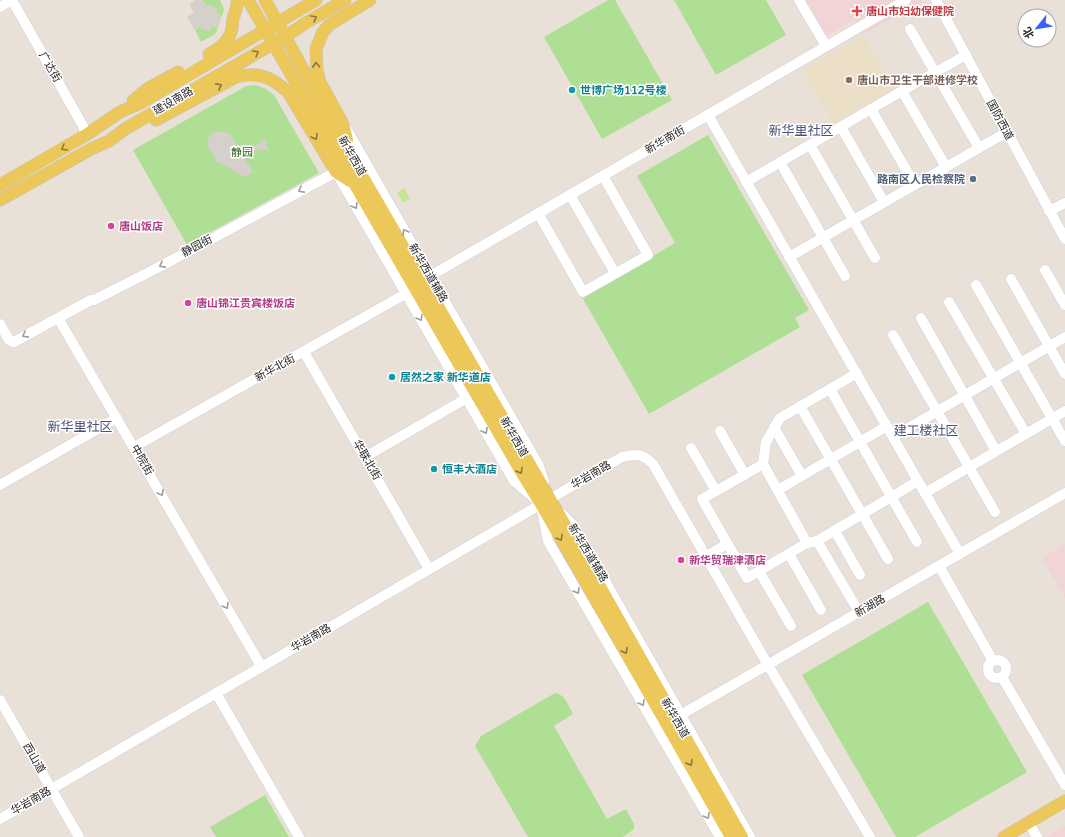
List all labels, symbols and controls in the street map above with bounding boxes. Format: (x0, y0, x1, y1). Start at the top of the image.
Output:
marker: 唐山市妇幼保健院 (851, 5, 863, 17)
place label: 唐山市妇幼保健院 (866, 5, 954, 18)
north arrow (1017, 8, 1057, 48)
one-way arrow (310, 15, 318, 22)
text: 北 (1020, 25, 1037, 41)
street label: 广达街 (36, 49, 64, 85)
one-way arrow (251, 51, 259, 58)
one-way arrow (312, 62, 321, 68)
place label: 唐山市卫生干部进修学校 (857, 74, 978, 87)
marker: 唐山市卫生干部进修学校 (844, 75, 854, 85)
street label: 建设南路 (151, 84, 195, 118)
one-way arrow (215, 84, 222, 91)
place label: 世博广场112号楼 (580, 84, 667, 97)
marker: 世博广场112号楼 (567, 85, 577, 95)
street label: 国防西道 (984, 98, 1016, 142)
street label: 新华南街 (643, 123, 687, 157)
district label: 新华里社区 (768, 123, 834, 139)
one-way arrow (310, 133, 318, 140)
street label: 新华西道 (335, 134, 369, 178)
one-way arrow (61, 143, 68, 150)
park label: 静园 (231, 146, 253, 159)
place label: 路南区人民检察院 (877, 173, 965, 186)
marker: 路南区人民检察院 (968, 174, 978, 184)
one-way arrow (298, 186, 305, 193)
one-way arrow (350, 202, 357, 209)
place label: 唐山饭店 (119, 220, 163, 233)
marker: 唐山饭店 (106, 221, 116, 231)
one-way arrow (402, 229, 409, 236)
street label: 静园街 (179, 233, 215, 259)
street label: 新华西道辅路 (406, 241, 450, 305)
one-way arrow (159, 260, 166, 268)
place label: 唐山锦江贵宾楼饭店 (196, 297, 295, 310)
marker: 唐山锦江贵宾楼饭店 (183, 298, 193, 308)
one-way arrow (415, 314, 422, 321)
one-way arrow (22, 331, 30, 338)
street label: 新华北街 (253, 352, 297, 384)
place label: 居然之家 新华道店 (400, 371, 491, 384)
marker: 居然之家 新华道店 (387, 372, 397, 382)
street label: 新华西道 (497, 415, 531, 459)
district label: 新华里社区 (47, 419, 113, 435)
district label: 建工楼社区 (893, 423, 959, 439)
one-way arrow (481, 427, 488, 434)
street label: 华联北街 (350, 438, 384, 482)
street label: 中院街 (128, 442, 156, 478)
street label: 华岩南路 (569, 458, 613, 492)
place label: 恒丰大酒店 (442, 463, 497, 476)
marker: 恒丰大酒店 (429, 464, 439, 474)
one-way arrow (516, 467, 523, 474)
one-way arrow (156, 489, 163, 496)
street label: 新华西道辅路 (565, 521, 611, 585)
one-way arrow (555, 534, 562, 541)
place label: 新华贸瑞津酒店 (689, 554, 766, 567)
marker: 新华贸瑞津酒店 (676, 555, 686, 565)
one-way arrow (572, 587, 579, 594)
street label: 新湖路 (852, 592, 888, 620)
one-way arrow (222, 602, 229, 609)
street label: 华岩南路 (289, 621, 333, 655)
one-way arrow (621, 647, 628, 654)
street label: 新华西道 (658, 696, 692, 740)
one-way arrow (638, 699, 645, 706)
street label: 西山道 (20, 740, 48, 776)
one-way arrow (685, 759, 692, 766)
street label: 华岩南路 (9, 784, 53, 818)
one-way arrow (703, 812, 710, 819)

